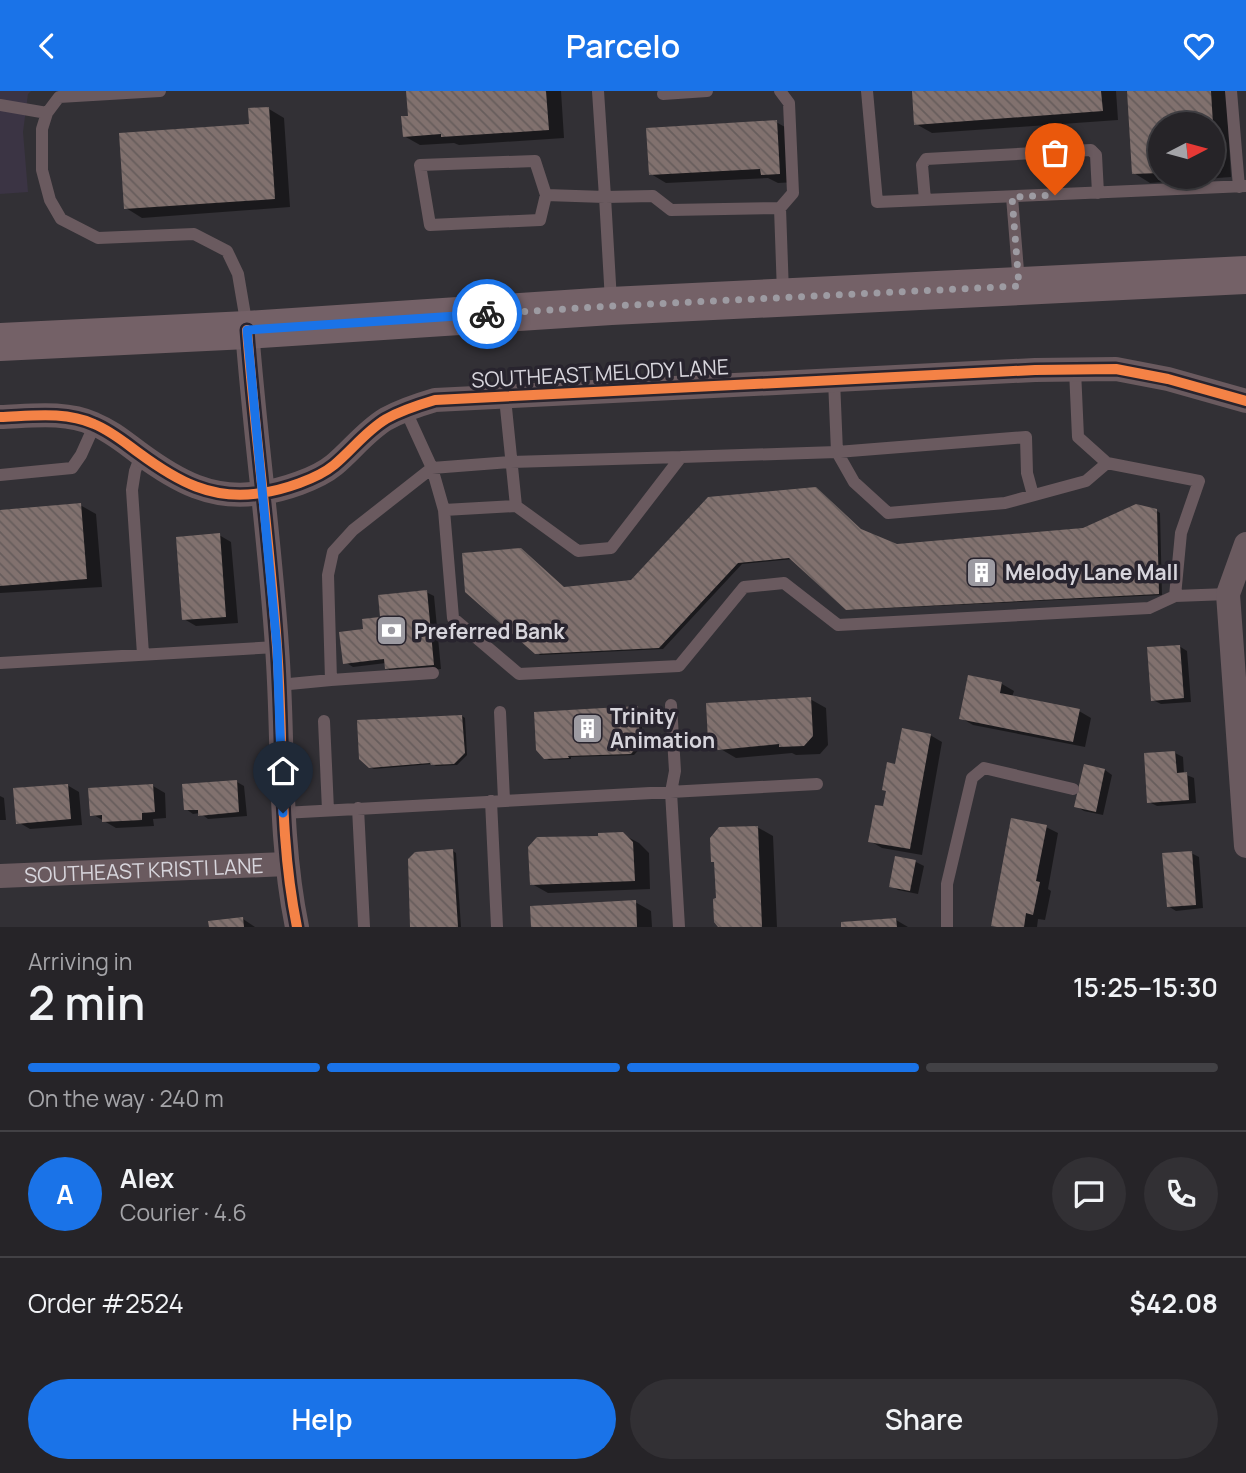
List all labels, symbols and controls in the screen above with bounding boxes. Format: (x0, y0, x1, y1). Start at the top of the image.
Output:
text: Parcelo (566, 24, 680, 68)
icon: back (28, 27, 66, 65)
icon: heart (1180, 27, 1218, 65)
north arrow (1148, 112, 1225, 189)
map controls (1148, 112, 1225, 189)
pin (1025, 123, 1085, 195)
icon: bag (1036, 134, 1074, 172)
courier (452, 279, 522, 349)
icon: bike (468, 295, 506, 333)
street label: SOUTHEAST MELODY LANE (471, 352, 729, 394)
building icon: Melody Lane Mall (965, 555, 999, 589)
place label: Melody Lane Mall (1005, 558, 1178, 586)
bank icon: Preferred Bank (374, 614, 408, 648)
place label: Preferred Bank (414, 617, 565, 645)
place label: Trinity Animation (610, 702, 715, 754)
building icon: Trinity Animation (570, 711, 604, 745)
pin (253, 741, 313, 813)
icon: home (264, 752, 302, 790)
street label: SOUTHEAST KRISTI LANE (24, 851, 264, 889)
text: Arriving in (28, 945, 133, 977)
text: 15:25–15:30 (1073, 969, 1218, 1005)
text: 2 min (28, 971, 145, 1034)
text: On the way · 240 m (28, 1082, 224, 1114)
button: chat (1052, 1157, 1126, 1231)
button: phone (1144, 1157, 1218, 1231)
text: Alex (120, 1160, 174, 1196)
text: A (56, 1176, 74, 1212)
text: Courier · 4.6 (120, 1196, 247, 1228)
text: Order #2524 (28, 1285, 184, 1321)
text: $42.08 (1129, 1285, 1218, 1321)
button: Help (28, 1379, 616, 1459)
button: Share (630, 1379, 1218, 1459)

